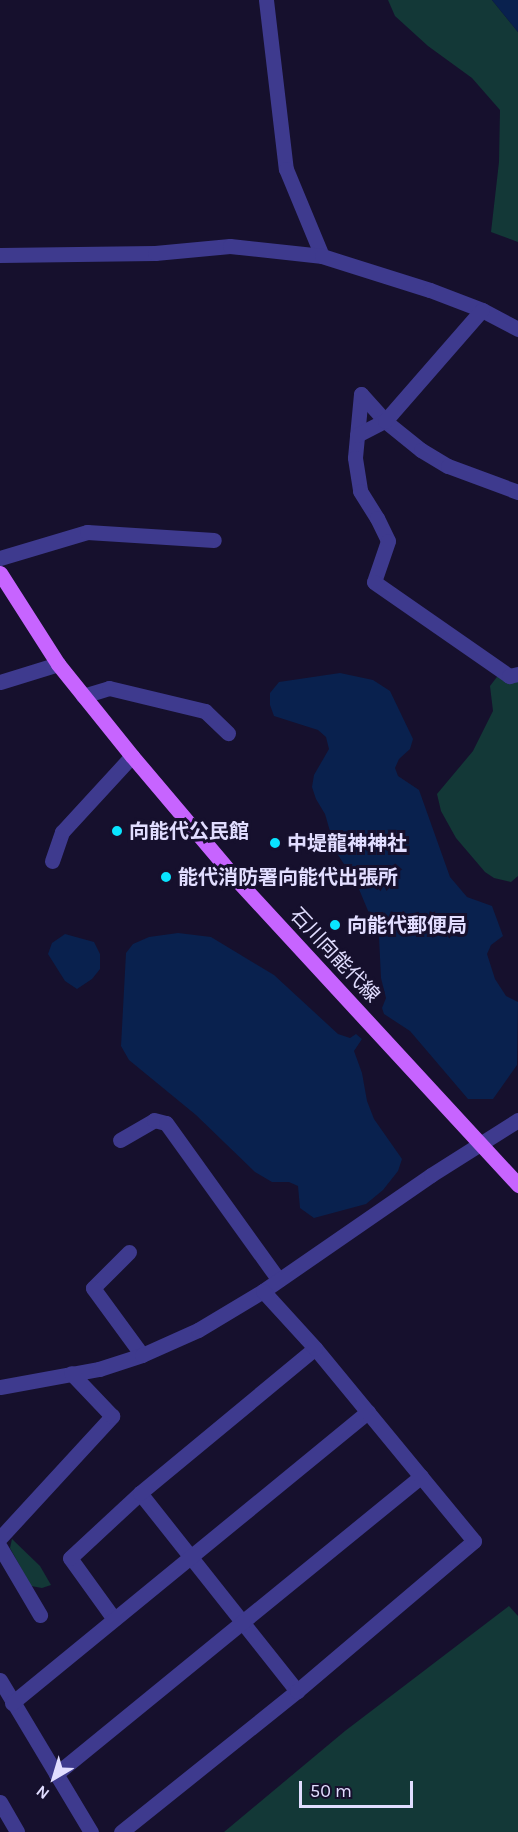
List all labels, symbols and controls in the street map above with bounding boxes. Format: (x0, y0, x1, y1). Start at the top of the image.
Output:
place label: 向能代公民館 (129, 819, 249, 843)
marker: 向能代公民館 (110, 824, 124, 838)
place label: 中堤龍神神社 (287, 831, 407, 855)
marker: 中堤龍神神社 (268, 836, 282, 850)
place label: 能代消防署向能代出張所 (178, 865, 398, 889)
marker: 能代消防署向能代出張所 (159, 870, 173, 884)
street label: 石川向能代線 (285, 903, 385, 1007)
place label: 向能代郵便局 (347, 913, 467, 937)
marker: 向能代郵便局 (328, 918, 342, 932)
north arrow (24, 1748, 84, 1808)
scale bar (302, 1769, 416, 1807)
text: 50 m (310, 1780, 352, 1802)
text: N (32, 1782, 53, 1804)

